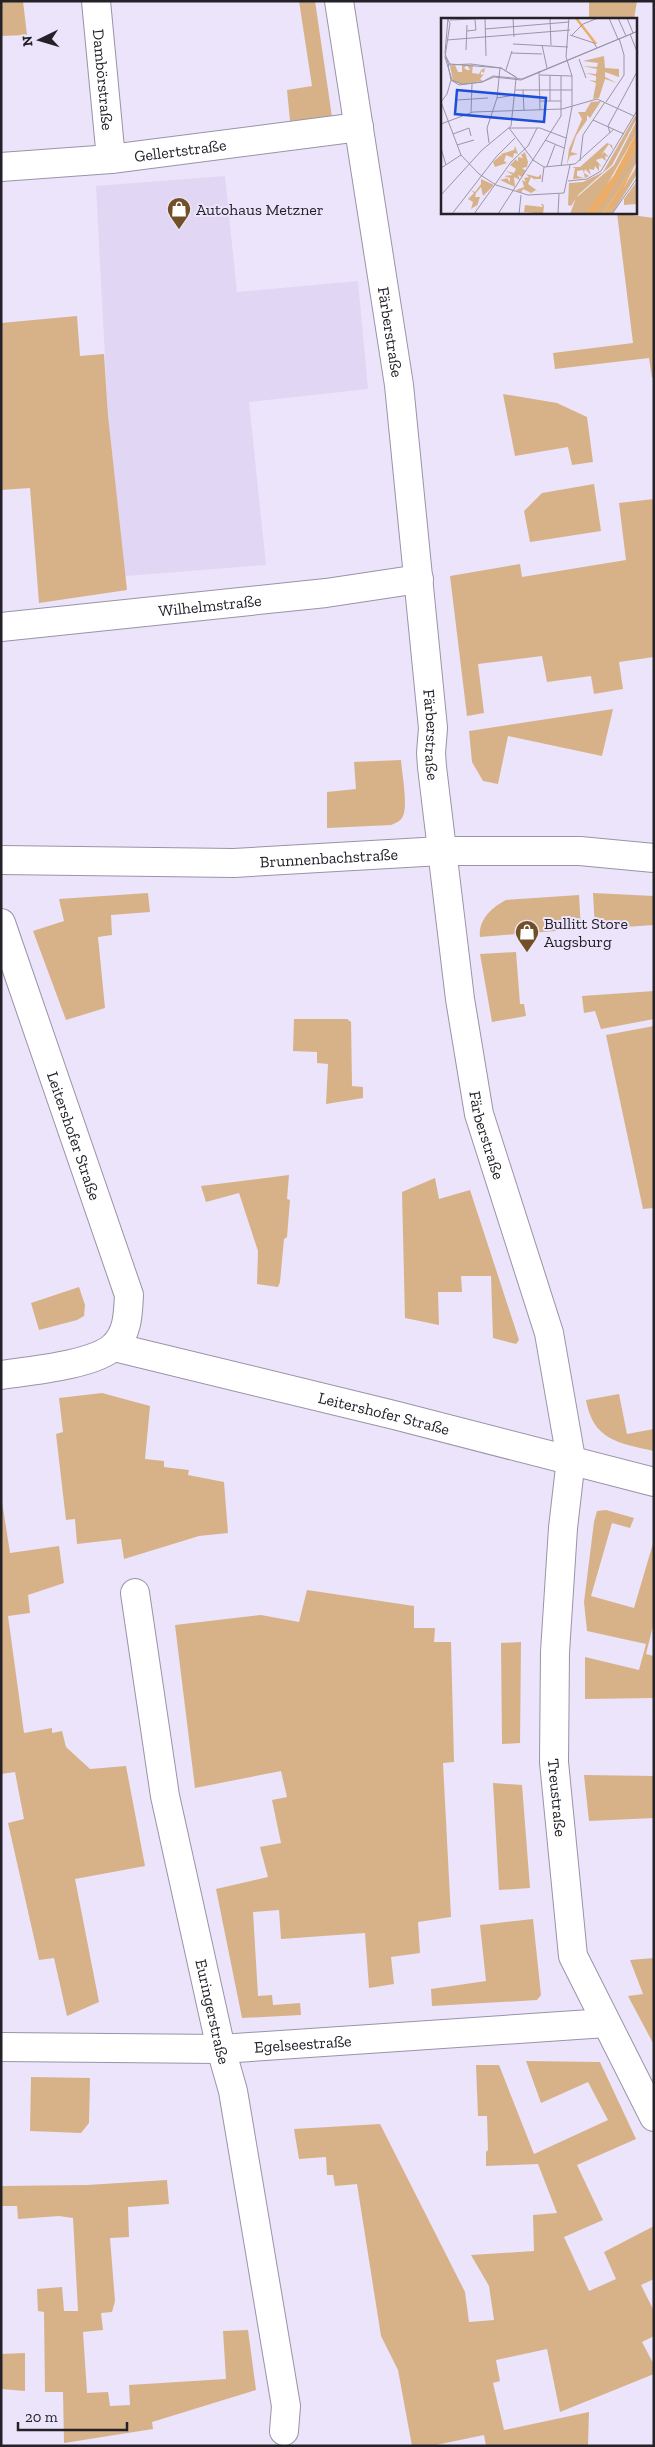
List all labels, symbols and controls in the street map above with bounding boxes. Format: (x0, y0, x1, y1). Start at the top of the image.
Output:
north arrow (15, 15, 65, 65)
inset map (441, 18, 638, 214)
street label: Dambörstraße (89, 28, 118, 131)
text: N (19, 35, 36, 47)
street label: Gellertstraße (133, 135, 227, 165)
shop icon: Autohaus Metzner (166, 196, 192, 230)
place label: Autohaus Metzner (196, 200, 324, 219)
street label: Färberstraße (374, 285, 407, 379)
street label: Wilhelmstraße (157, 590, 262, 620)
street label: Färberstraße (420, 688, 443, 781)
street label: Brunnenbachstraße (259, 844, 398, 871)
place label: Bullitt Store Augsburg (544, 914, 628, 951)
shop icon: Bullitt Store Augsburg (514, 919, 540, 953)
street label: Leitershofer Straße (43, 1069, 105, 1203)
street label: Färberstraße (466, 1089, 509, 1182)
street label: Leitershofer Straße (316, 1387, 452, 1438)
street label: Treustraße (544, 1758, 571, 1837)
street label: Euringerstraße (192, 1957, 234, 2066)
street label: Egelseestraße (254, 2031, 352, 2056)
scale bar (18, 2400, 126, 2432)
text: 20 m (25, 2408, 58, 2426)

